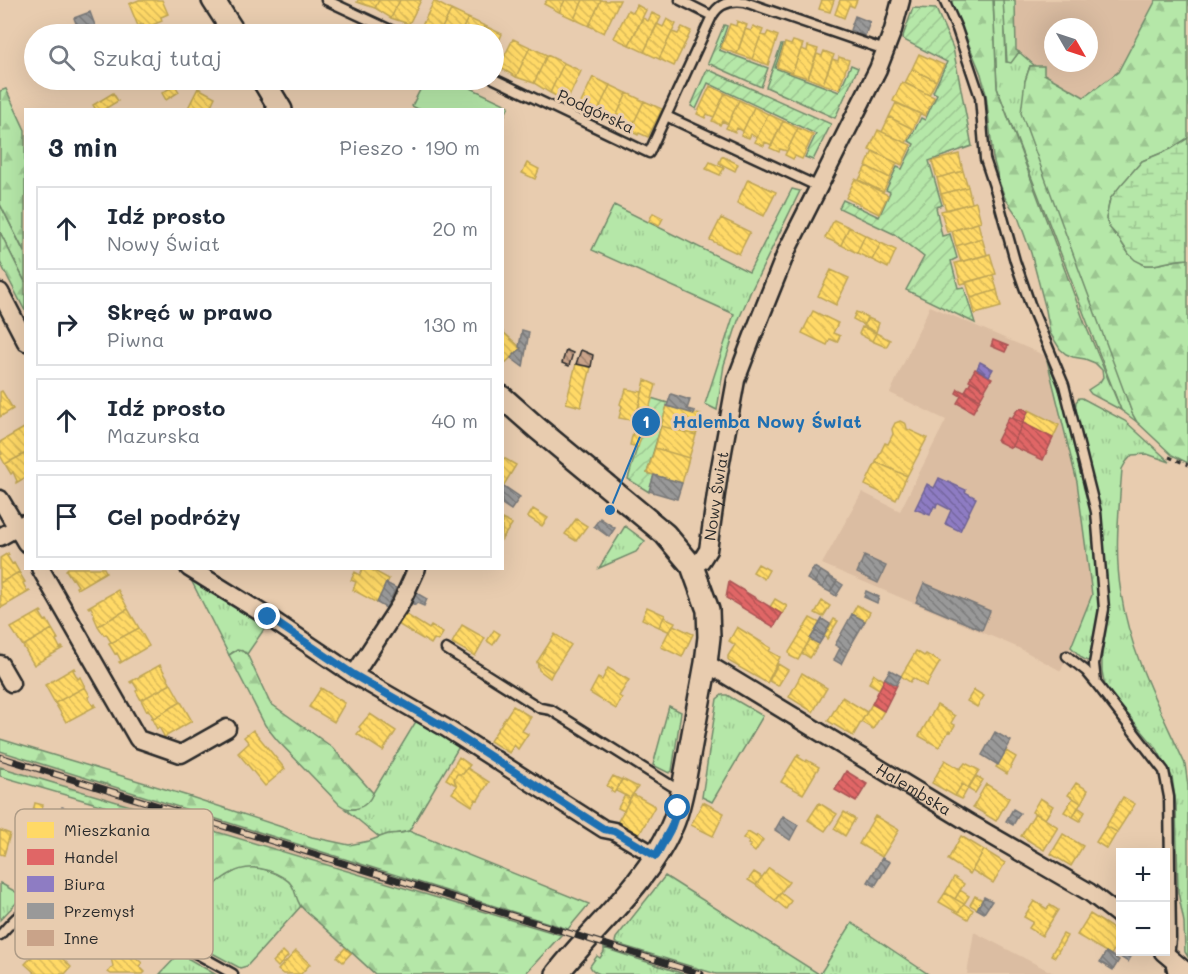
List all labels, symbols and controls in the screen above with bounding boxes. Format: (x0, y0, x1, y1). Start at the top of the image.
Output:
north arrow (1044, 18, 1098, 72)
search box (24, 24, 504, 90)
icon: search (45, 41, 78, 74)
text: Szukaj tutaj (93, 43, 222, 72)
street label: Podgórska (554, 84, 638, 137)
text: 3 min (48, 130, 117, 164)
text: Pieszo · 190 m (340, 134, 480, 160)
text: Idź prosto (107, 201, 225, 230)
icon: ahead (50, 212, 83, 245)
text: 20 m (432, 215, 478, 241)
text: Nowy Świat (107, 230, 220, 256)
text: Skręć w prawo (107, 297, 272, 326)
icon: right (50, 308, 83, 341)
text: 130 m (423, 311, 478, 337)
text: Piwna (107, 326, 164, 352)
text: Idź prosto (107, 393, 225, 422)
icon: ahead (50, 404, 83, 437)
callout: Halemba Nowy Świat (631, 404, 874, 440)
text: 40 m (432, 407, 478, 433)
text: 1 (642, 409, 650, 433)
text: Halemba Nowy Świat (672, 409, 862, 433)
text: Mazurska (107, 422, 200, 448)
street label: Nowy Świat (698, 449, 733, 542)
icon: arrive (50, 500, 83, 533)
text: Cel podróży (107, 502, 241, 531)
route end (254, 603, 280, 629)
street label: Halembska (872, 758, 956, 820)
route start (664, 794, 690, 820)
legend (15, 809, 213, 959)
text: Mieszkania (64, 819, 150, 840)
text: Handel (64, 846, 118, 867)
map controls (1116, 848, 1170, 956)
button: + (1116, 848, 1170, 902)
text: Biura (64, 873, 106, 894)
text: Przemysł (64, 900, 134, 921)
button: − (1116, 902, 1170, 956)
text: Inne (64, 927, 99, 948)

